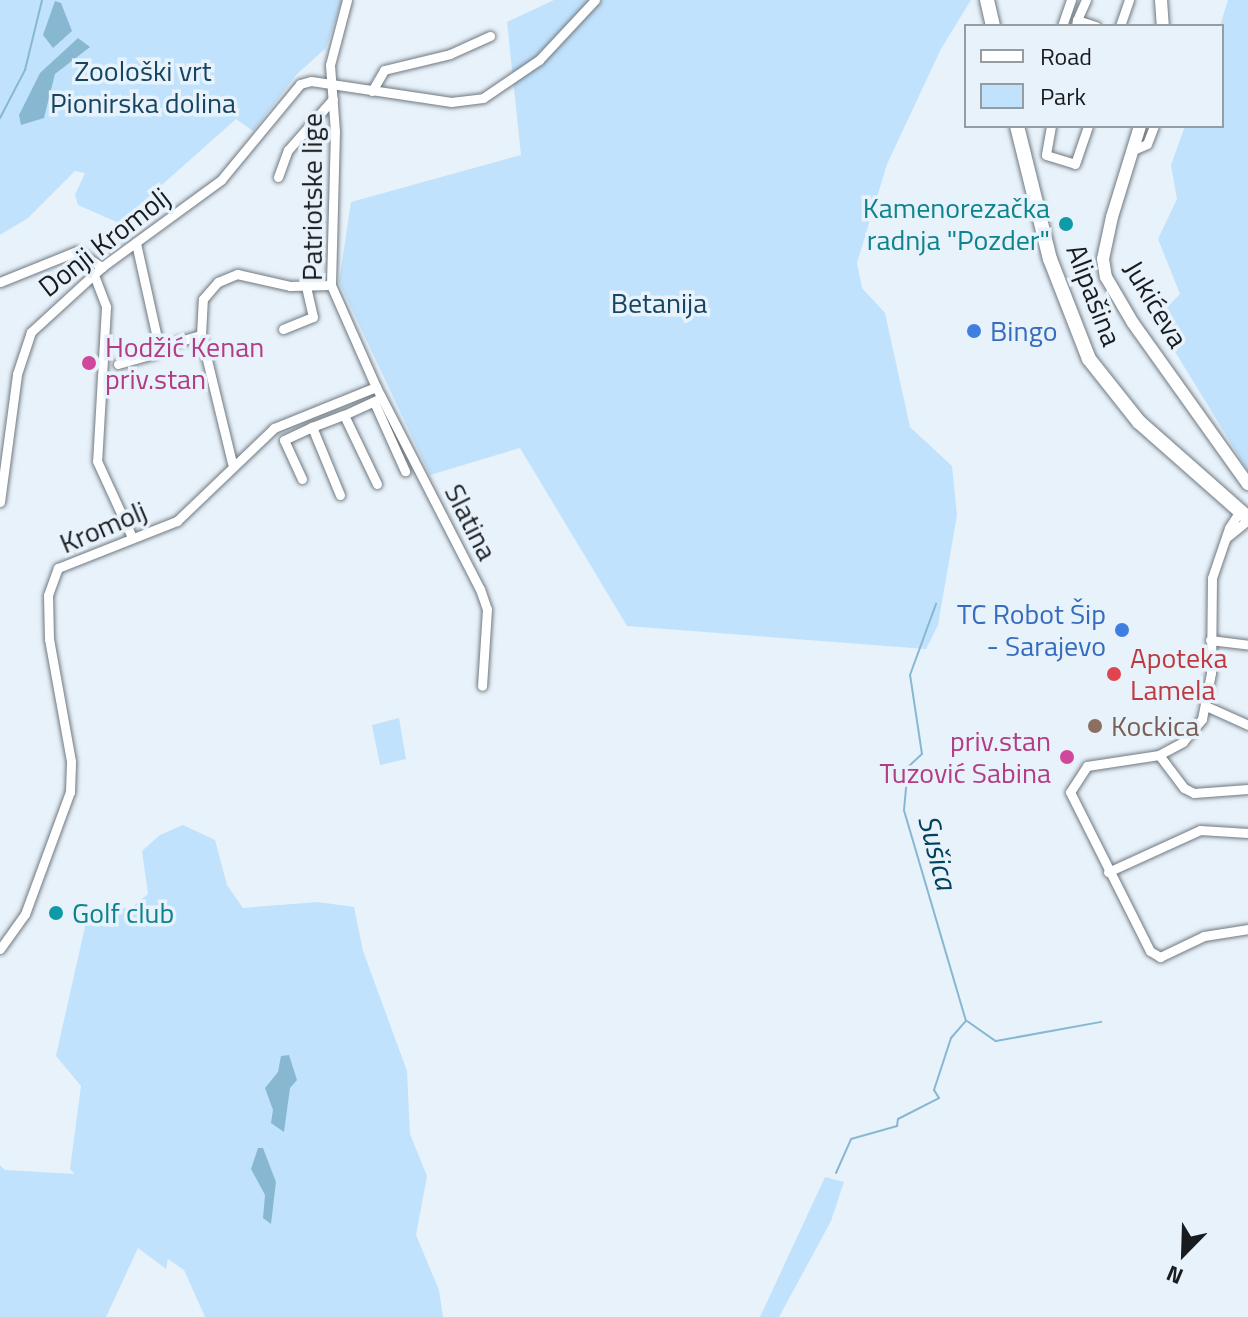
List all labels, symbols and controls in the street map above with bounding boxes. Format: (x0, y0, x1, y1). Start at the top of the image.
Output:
legend (964, 24, 1224, 128)
text: Road (1040, 38, 1092, 74)
park label: Zoološki vrt Pionirska dolina (50, 54, 236, 120)
text: Park (1040, 78, 1086, 114)
street label: Patriotske lige (295, 113, 329, 281)
street label: Donji Kromolj (32, 180, 176, 304)
place label: Kamenorezačka radnja "Pozder" (863, 191, 1050, 257)
marker: Kamenorezačka radnja "Pozder" (1057, 215, 1075, 233)
street label: Alipašina (1059, 239, 1129, 351)
street label: Jukićeva (1117, 254, 1195, 354)
park label: Betanija (611, 286, 707, 320)
place label: Bingo (990, 314, 1058, 348)
marker: Bingo (965, 322, 983, 340)
place label: Hodžić Kenan priv.stan (105, 330, 264, 396)
marker: Hodžić Kenan priv.stan (80, 354, 98, 372)
street label: Slatina (438, 478, 504, 566)
street label: Kromolj (55, 494, 151, 560)
place label: TC Robot Šip - Sarajevo (957, 597, 1106, 663)
marker: TC Robot Šip - Sarajevo (1113, 621, 1131, 639)
place label: Apoteka Lamela (1130, 641, 1227, 707)
marker: Apoteka Lamela (1105, 665, 1123, 683)
place label: Kockica (1111, 709, 1199, 743)
marker: Kockica (1086, 717, 1104, 735)
place label: priv.stan Tuzović Sabina (880, 724, 1051, 790)
marker: priv.stan Tuzović Sabina (1058, 748, 1076, 766)
water label: Sušica (911, 811, 965, 893)
place label: Golf club (72, 896, 174, 930)
marker: Golf club (47, 904, 65, 922)
north arrow (1144, 1213, 1224, 1293)
text: N (1161, 1256, 1188, 1294)

